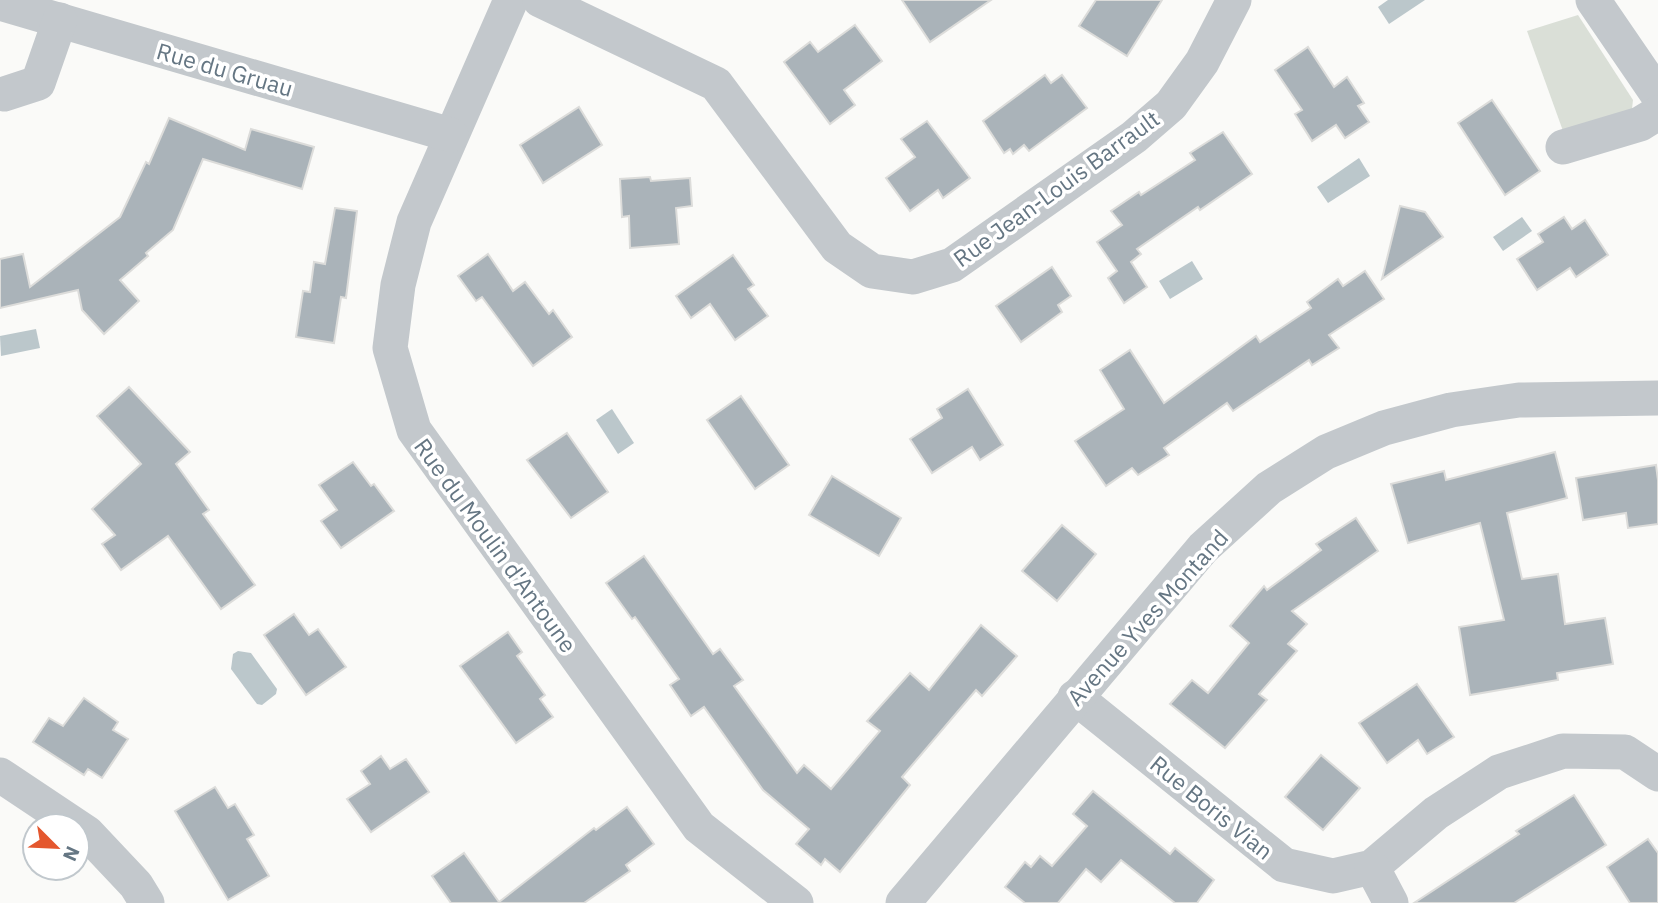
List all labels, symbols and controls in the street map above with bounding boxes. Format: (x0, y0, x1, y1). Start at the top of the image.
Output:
street label: Rue du Gruau (153, 35, 297, 103)
street label: Rue Jean-Louis Barrault (947, 103, 1165, 273)
street label: Rue du Moulin d'Antoune (408, 432, 584, 658)
street label: Avenue Yves Montand (1060, 523, 1234, 711)
street label: Rue Boris Vian (1144, 748, 1280, 866)
north arrow (21, 812, 91, 882)
text: N (58, 843, 85, 865)

